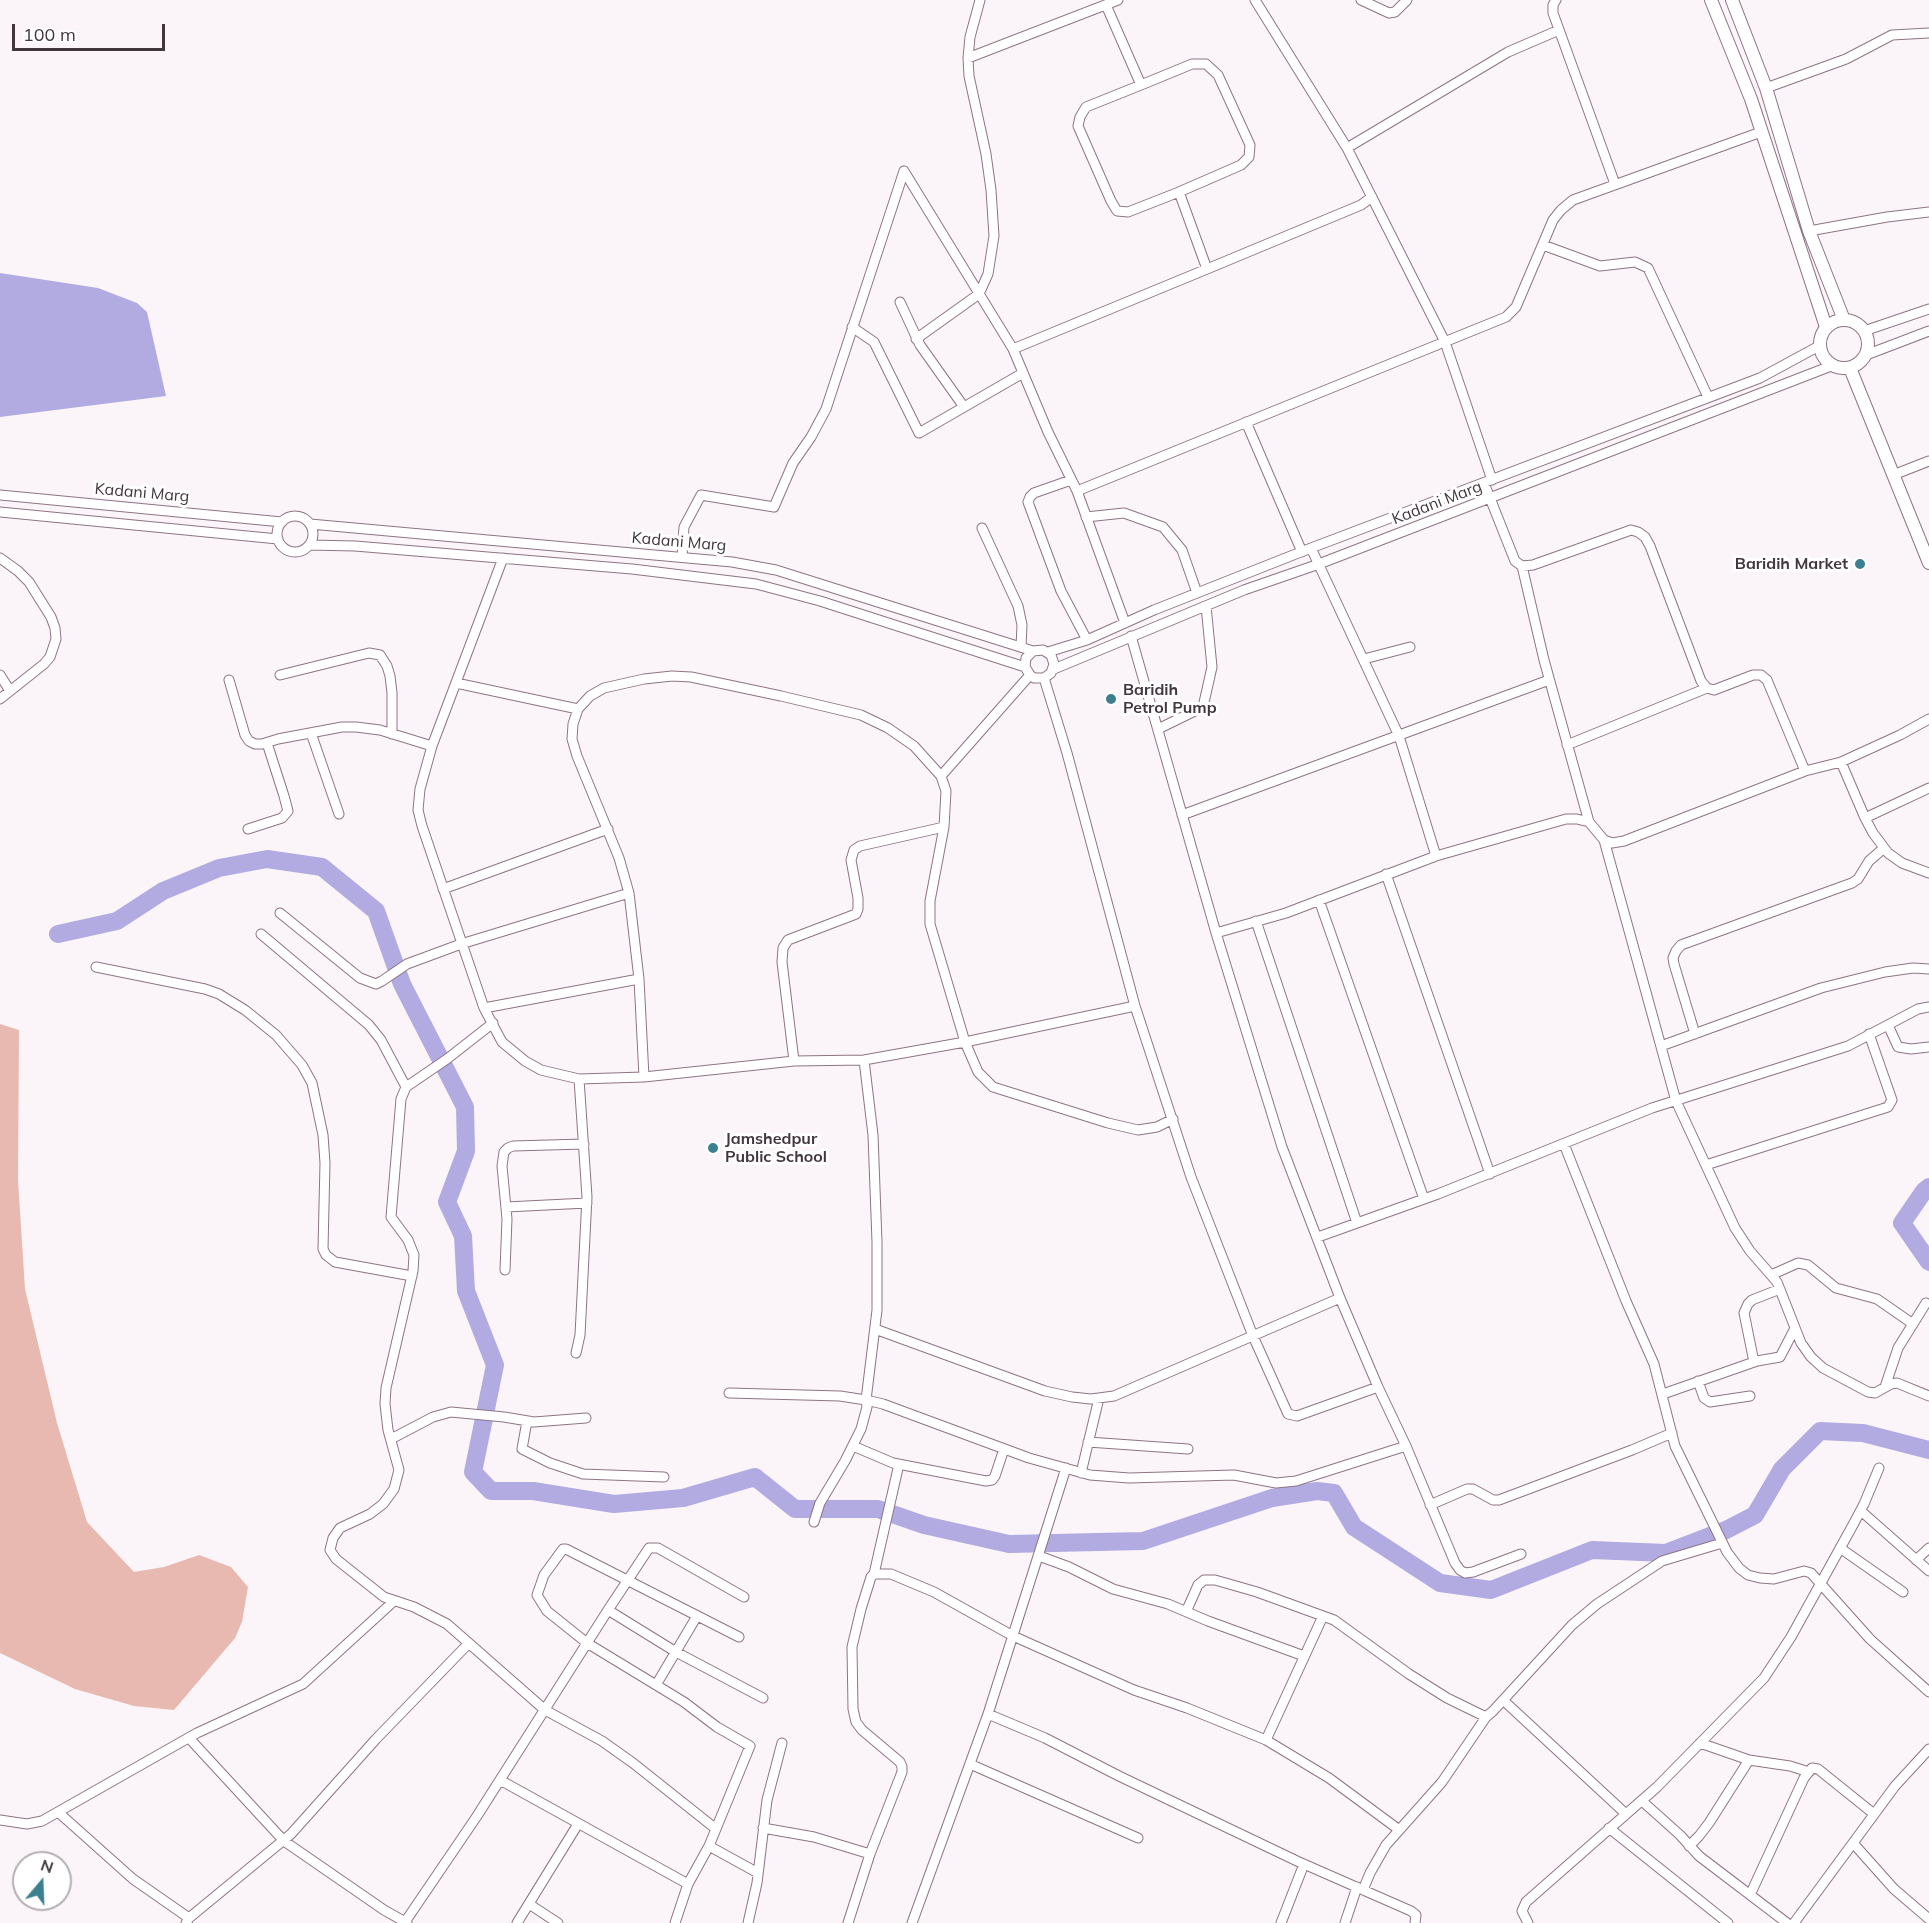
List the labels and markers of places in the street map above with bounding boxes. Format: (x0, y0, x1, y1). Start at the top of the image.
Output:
place label: Baridih Market (1735, 554, 1848, 574)
marker: Baridih Market (1853, 557, 1867, 571)
place label: Baridih Petrol Pump (1123, 680, 1217, 718)
marker: Baridih Petrol Pump (1104, 692, 1118, 706)
place label: Jamshedpur Public School (725, 1129, 827, 1167)
marker: Jamshedpur Public School (706, 1141, 720, 1155)

